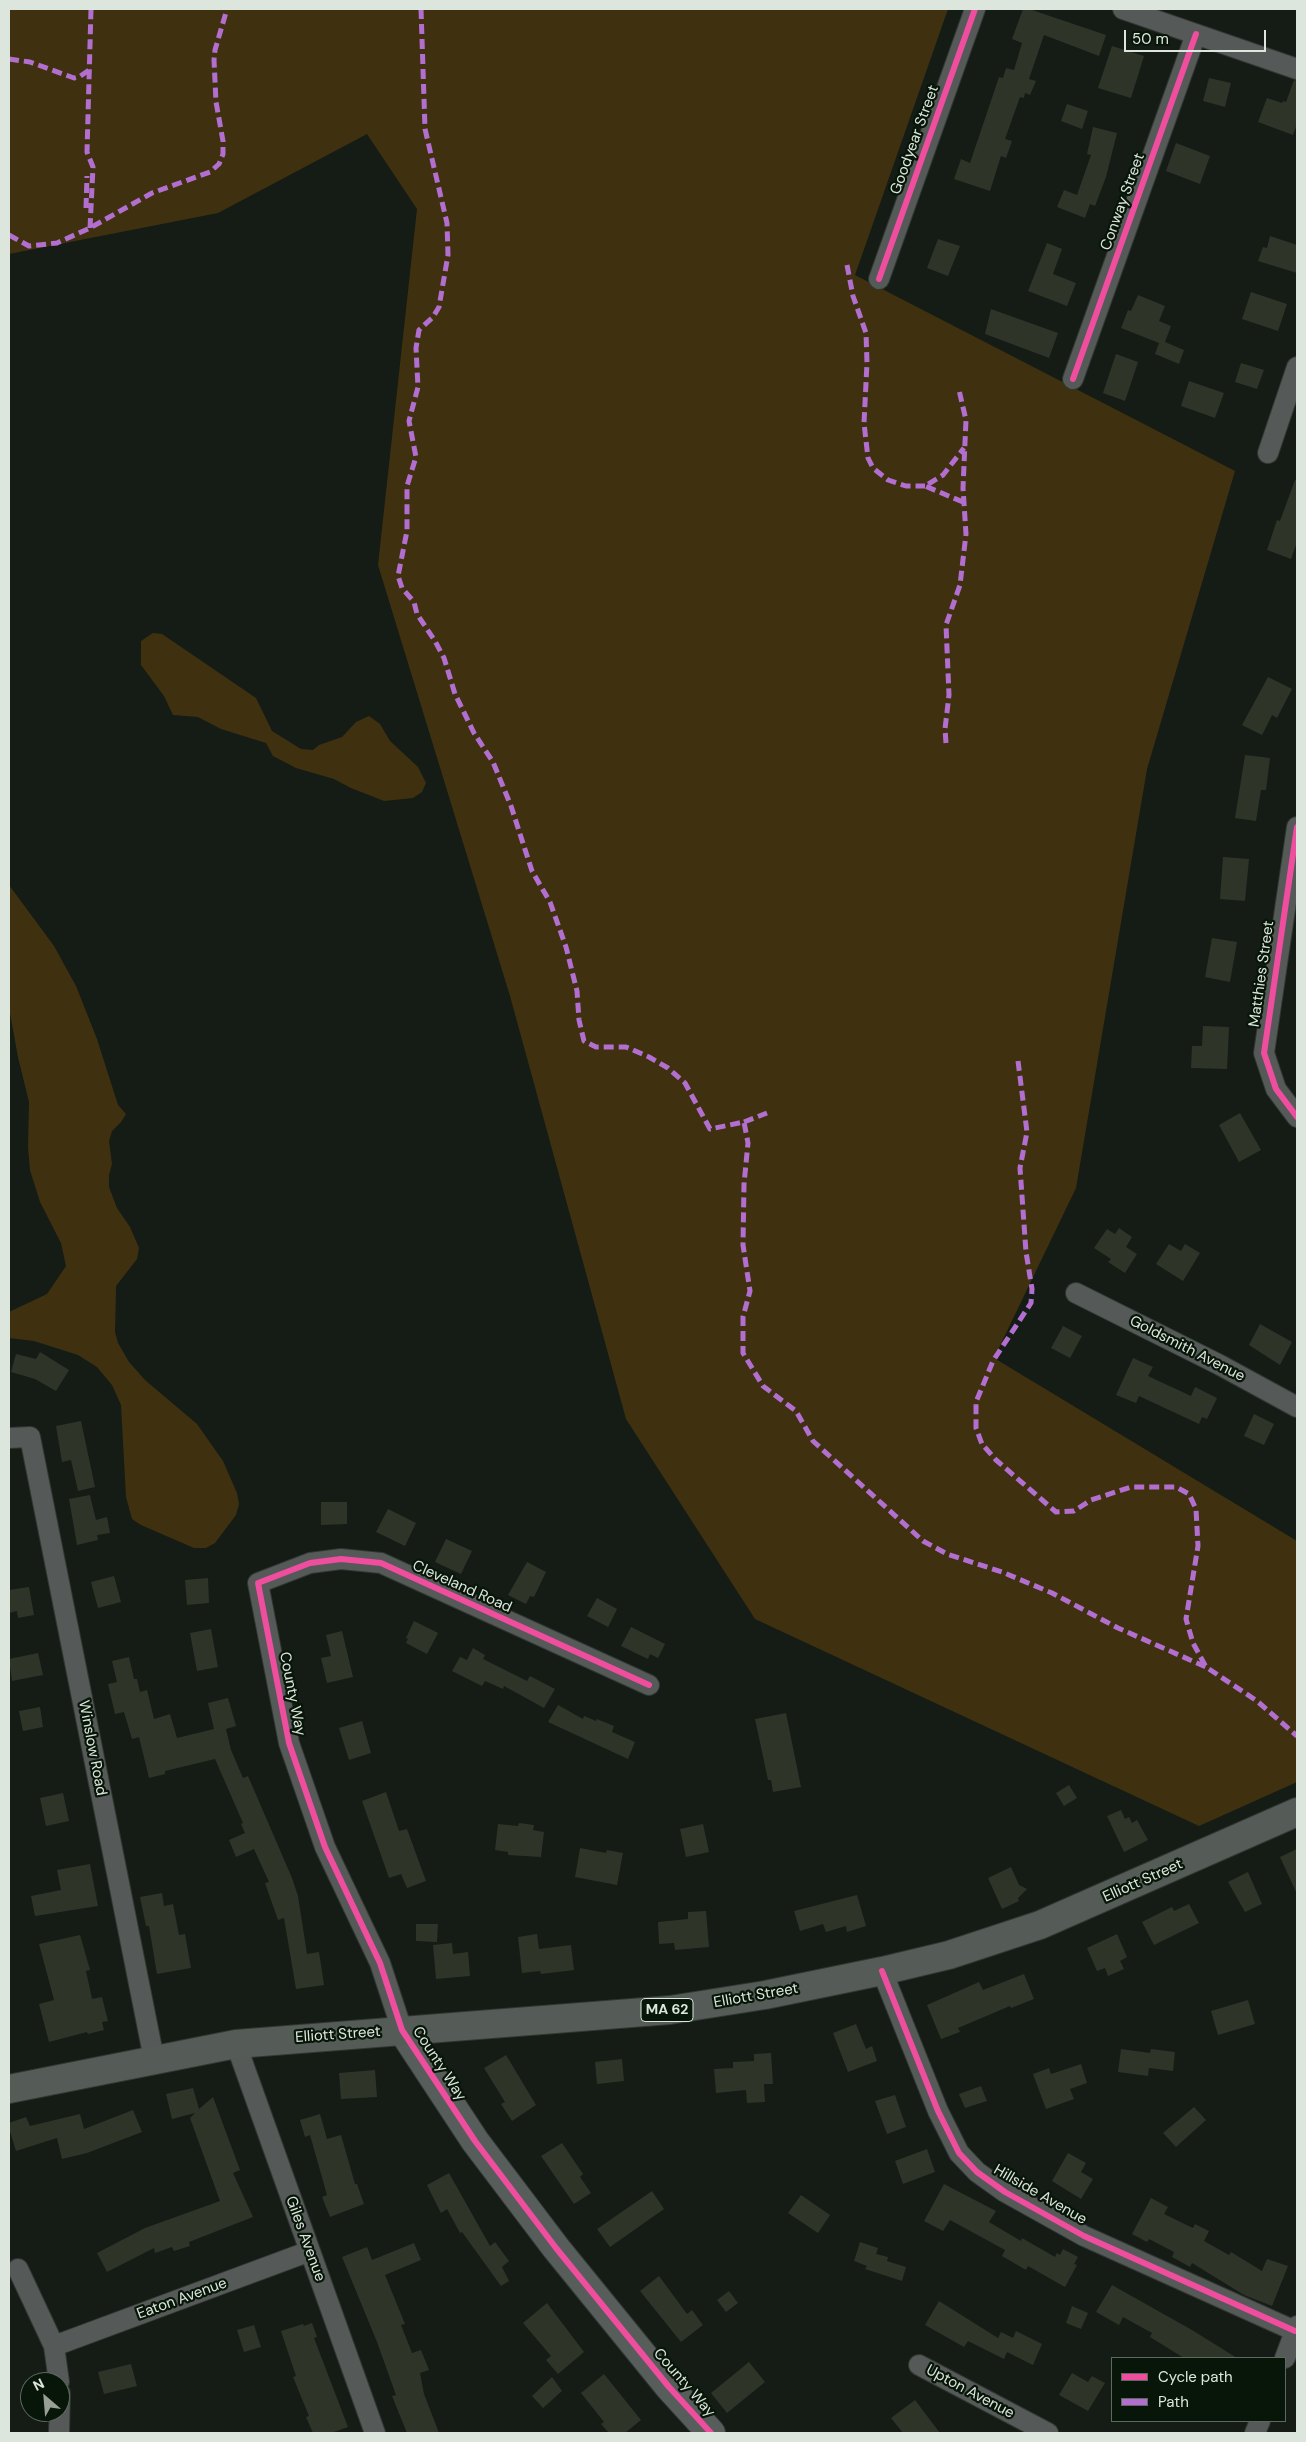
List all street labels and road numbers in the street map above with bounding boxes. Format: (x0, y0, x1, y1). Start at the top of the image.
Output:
street label: Goodyear Street (887, 83, 943, 197)
street label: Conway Street (1097, 151, 1149, 253)
street label: Matthies Street (1246, 920, 1278, 1028)
street label: Goldsmith Avenue (1126, 1312, 1248, 1386)
street label: Cleveland Road (410, 1557, 514, 1617)
street label: County Way (275, 1651, 309, 1737)
street label: Winslow Road (74, 1699, 110, 1797)
street label: Elliott Street (1100, 1855, 1186, 1907)
street label: Elliott Street (712, 1980, 800, 2012)
road number: MA 62 (641, 1998, 693, 2022)
street label: Elliott Street (295, 2023, 381, 2047)
street label: County Way (408, 2023, 470, 2105)
street label: Hillside Avenue (990, 2161, 1090, 2229)
street label: Giles Avenue (281, 2194, 329, 2284)
street label: Eaton Avenue (134, 2274, 230, 2324)
street label: County Way (649, 2345, 719, 2421)
street label: Upton Avenue (923, 2361, 1017, 2423)

